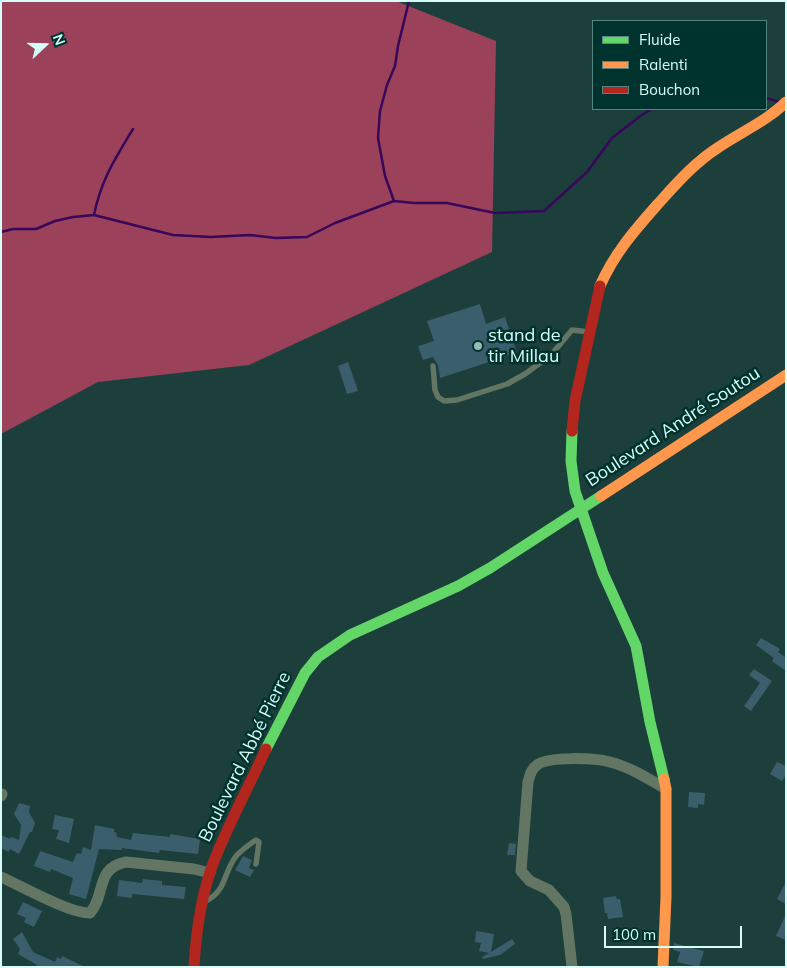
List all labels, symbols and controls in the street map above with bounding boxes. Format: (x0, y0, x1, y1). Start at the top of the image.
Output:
north arrow (20, 20, 70, 70)
legend (592, 20, 767, 110)
text: Fluide (639, 30, 680, 49)
text: N (49, 31, 69, 48)
text: Ralenti (639, 55, 688, 74)
text: Bouchon (639, 80, 700, 99)
place label: stand de tir Millau (488, 325, 561, 368)
marker: stand de tir Millau (472, 340, 484, 352)
street label: Boulevard André Soutou (582, 363, 764, 491)
street label: Boulevard Abbé Pierre (194, 668, 296, 846)
scale bar (607, 916, 744, 948)
text: 100 m (612, 925, 656, 944)

